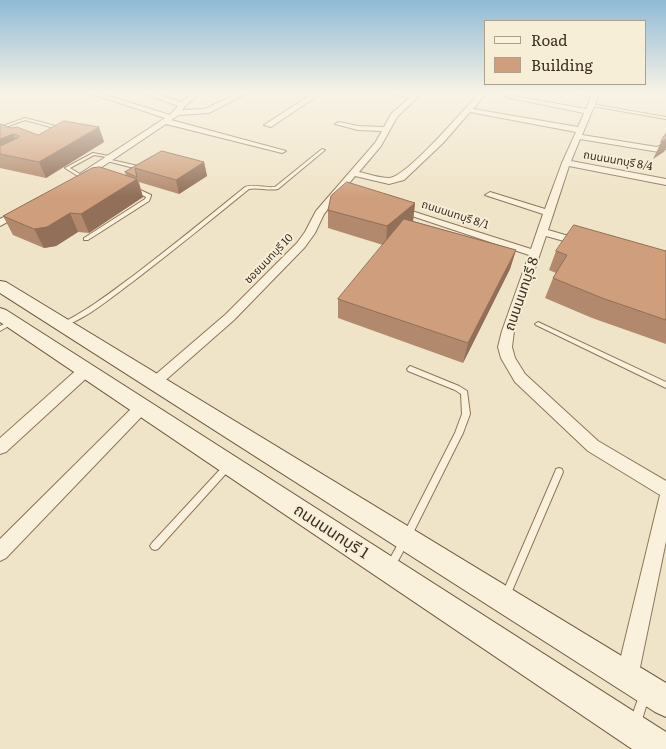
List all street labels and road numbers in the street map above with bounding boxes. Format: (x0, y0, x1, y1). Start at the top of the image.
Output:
street label: ถนนนนทบุรี 8/4 (582, 148, 654, 174)
street label: ถนนนนทบุรี 8/1 (420, 198, 490, 232)
street label: ซอยนนทบุรี 10 (242, 231, 296, 287)
street label: ถนนนนทบุรี 8 (502, 255, 542, 333)
street label: ถนนนนทบุรี 1 (290, 501, 372, 563)

